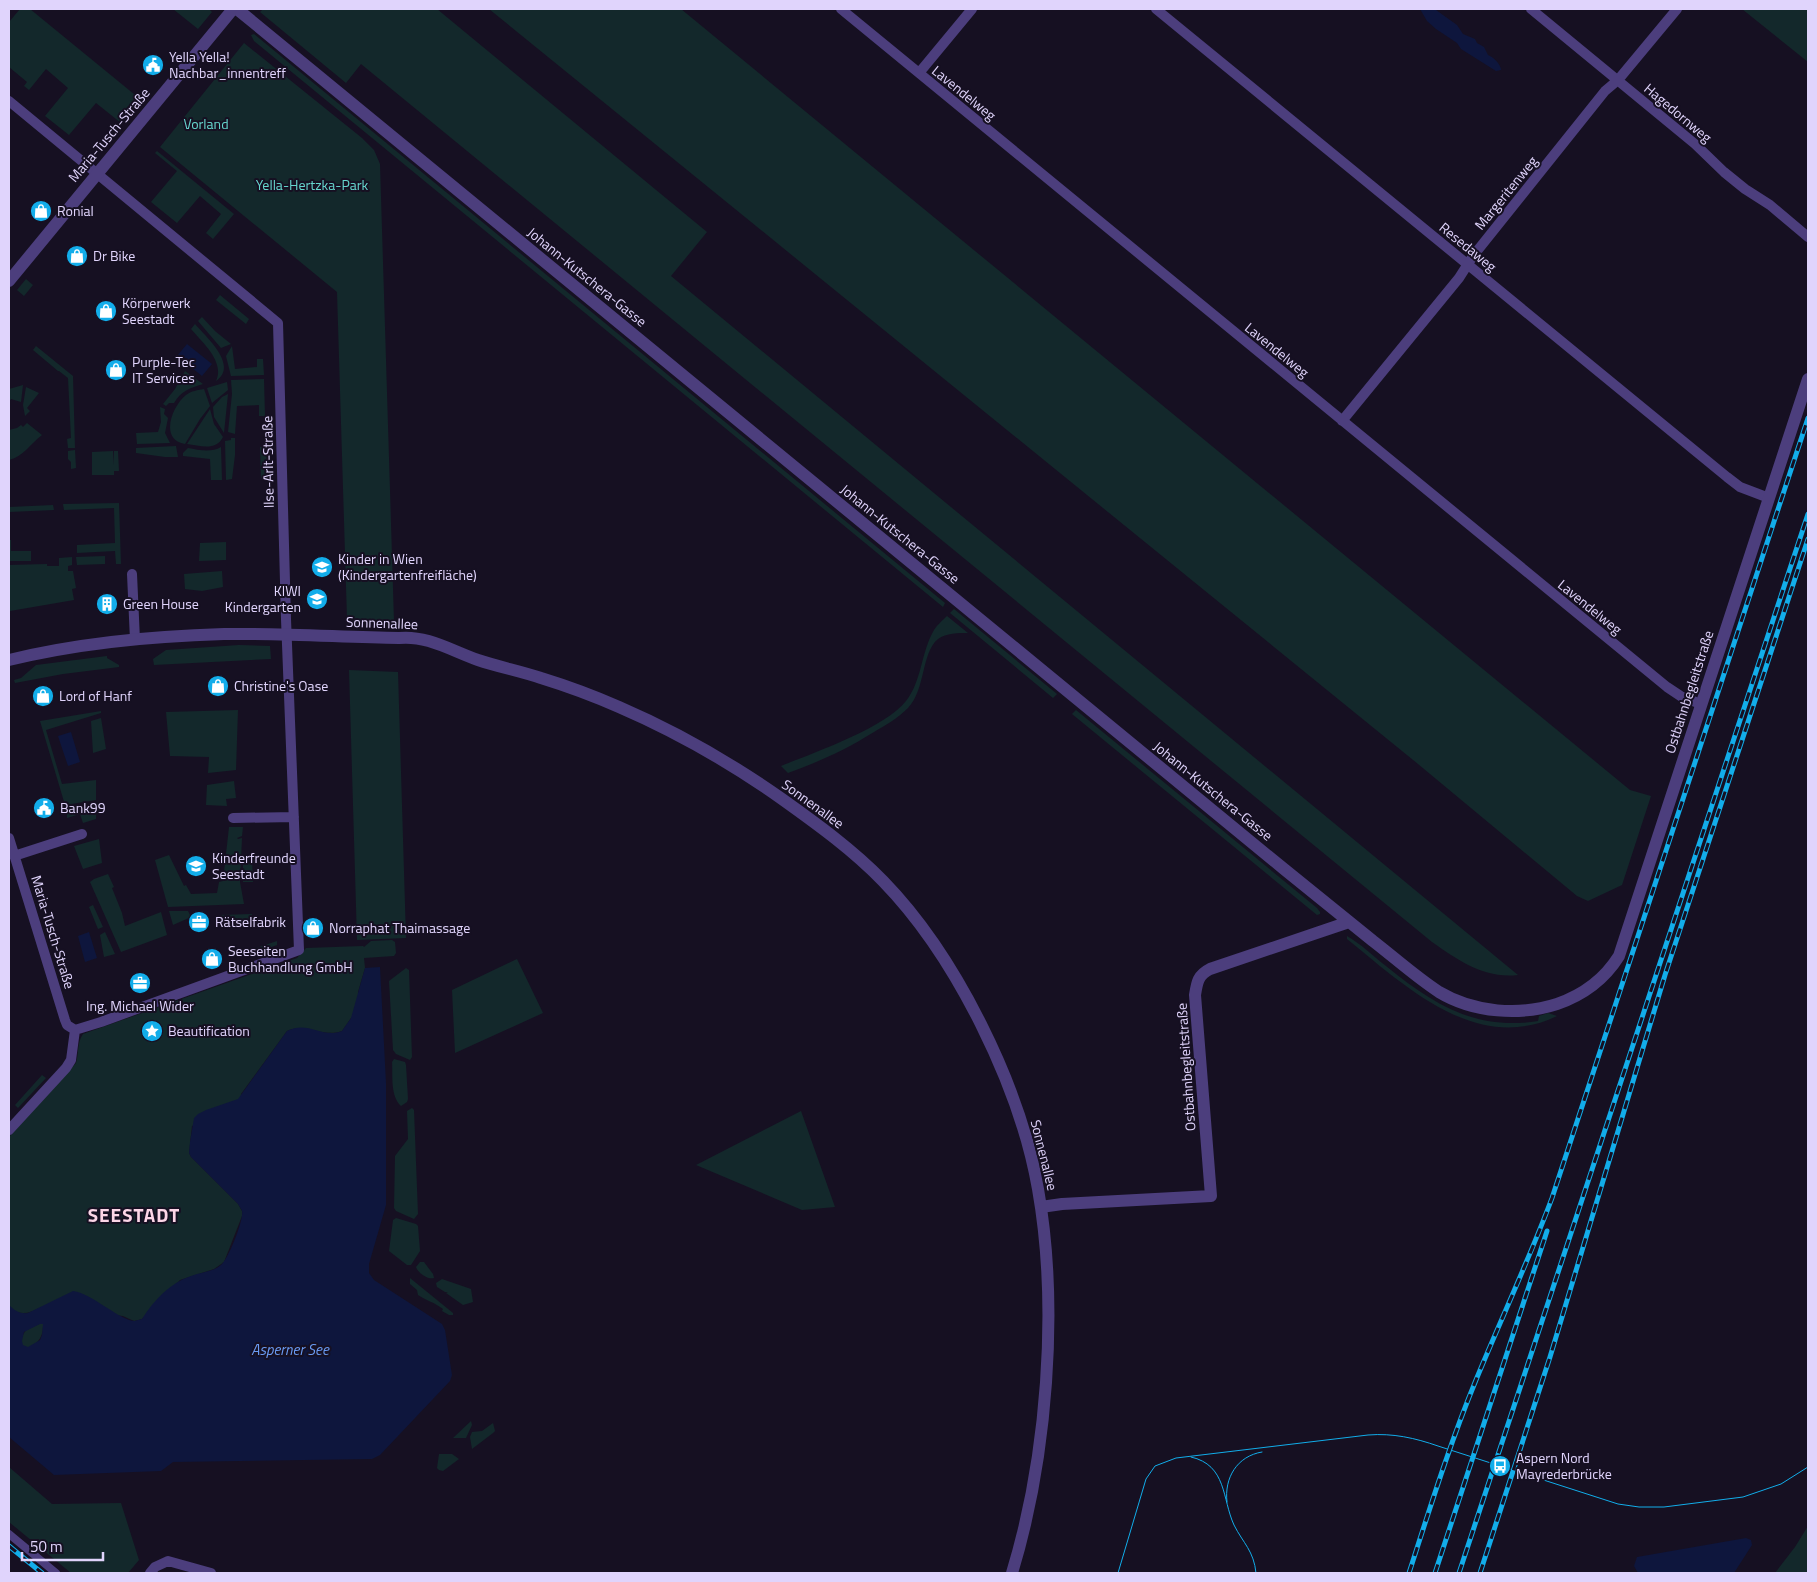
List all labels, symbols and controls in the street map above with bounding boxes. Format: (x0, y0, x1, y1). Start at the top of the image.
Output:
place label: Yella Yella! Nachbar_innentreff (169, 46, 286, 83)
public building icon: Yella Yella! Nachbar_innentreff (141, 53, 165, 77)
street label: Lavendelweg (928, 60, 1001, 125)
street label: Hagedornweg (1640, 78, 1717, 147)
street label: Maria-Tusch-Straße (63, 83, 155, 187)
park label: Vorland (183, 113, 229, 134)
street label: Margeritenweg (1469, 151, 1542, 234)
park label: Yella-Hertzka-Park (256, 174, 369, 195)
shop icon: Ronial (29, 199, 53, 223)
place label: Ronial (57, 200, 94, 221)
street label: Resedaweg (1435, 217, 1502, 276)
street label: Johann-Kutschera-Gasse (523, 222, 651, 331)
shop icon: Dr Bike (65, 244, 89, 268)
place label: Dr Bike (93, 245, 135, 266)
place label: Körperwerk Seestadt (122, 292, 191, 329)
shop icon: Körperwerk Seestadt (94, 299, 118, 323)
street label: Lavendelweg (1241, 317, 1314, 382)
place label: Purple-Tec IT Services (132, 351, 195, 388)
shop icon: Purple-Tec IT Services (104, 358, 128, 382)
street label: Ilse-Arlt-Straße (256, 416, 279, 508)
street label: Johann-Kutschera-Gasse (836, 479, 964, 588)
place label: Kinder in Wien (Kindergartenfreifläche) (338, 548, 477, 585)
school or university icon: Kinder in Wien (Kindergartenfreifläche) (310, 555, 334, 579)
street label: Lavendelweg (1554, 574, 1627, 639)
place label: KIWI Kindergarten (225, 580, 301, 617)
school or university icon: KIWI Kindergarten (305, 587, 329, 611)
building icon: Green House (95, 592, 119, 616)
place label: Green House (123, 593, 199, 614)
street label: Sonnenallee (346, 611, 418, 634)
street label: Ostbahnbegleitstraße (1659, 628, 1718, 756)
shop icon: Christine's Oase (206, 674, 230, 698)
place label: Christine's Oase (234, 675, 328, 696)
shop icon: Lord of Hanf (31, 684, 55, 708)
place label: Lord of Hanf (59, 685, 132, 706)
street label: Johann-Kutschera-Gasse (1149, 736, 1277, 845)
street label: Sonnenallee (778, 774, 849, 833)
public building icon: Bank99 (32, 796, 56, 820)
place label: Bank99 (60, 797, 106, 818)
place label: Kinderfreunde Seestadt (212, 847, 296, 884)
school or university icon: Kinderfreunde Seestadt (184, 854, 208, 878)
street label: Maria-Tusch-Straße (26, 872, 81, 991)
office icon: Rätselfabrik (187, 910, 211, 934)
place label: Rätselfabrik (215, 911, 286, 932)
shop icon: Norraphat Thaimassage (301, 916, 325, 940)
place label: Norraphat Thaimassage (329, 917, 470, 938)
place label: Seeseiten Buchhandlung GmbH (228, 940, 353, 977)
shop icon: Seeseiten Buchhandlung GmbH (200, 947, 224, 971)
office icon: Ing. Michael Wider (128, 971, 152, 995)
place label: Ing. Michael Wider (86, 995, 194, 1016)
street label: Ostbahnbegleitstraße (1171, 1002, 1200, 1132)
place icon: Beautification (140, 1019, 164, 1043)
place label: Beautification (168, 1020, 250, 1041)
street label: Sonnenallee (1026, 1117, 1063, 1192)
district label: SEESTADT (88, 1200, 180, 1229)
water label: Asperner See (251, 1338, 330, 1361)
place label: Aspern Nord Mayrederbrücke (1516, 1447, 1612, 1484)
bus stop icon: Aspern Nord Mayrederbrücke (1488, 1454, 1512, 1478)
scale bar (22, 1530, 104, 1562)
text: 50 m (30, 1535, 63, 1558)

